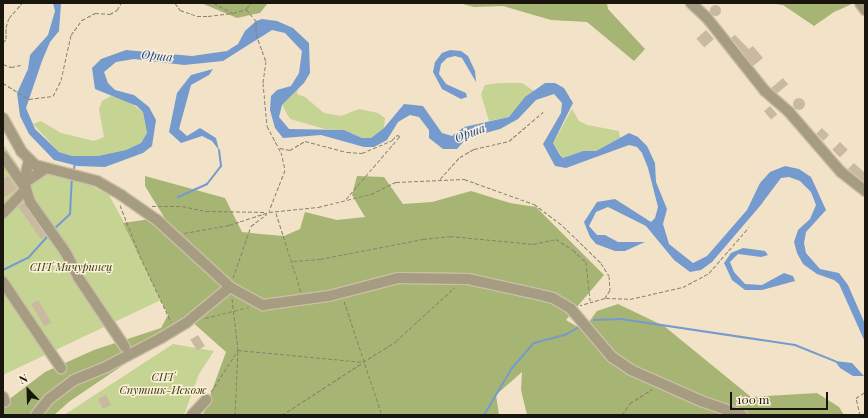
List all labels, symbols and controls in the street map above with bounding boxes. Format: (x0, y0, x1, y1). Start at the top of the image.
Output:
water label: Орша (141, 47, 173, 65)
water label: Орша (453, 121, 487, 145)
park label: СНТ Мичуринец (30, 260, 112, 274)
north arrow (8, 370, 48, 410)
text: N (17, 370, 30, 387)
park label: СНТ Спутник-Искож (119, 371, 207, 397)
scale bar (732, 384, 830, 410)
text: 100 m (737, 391, 769, 407)

